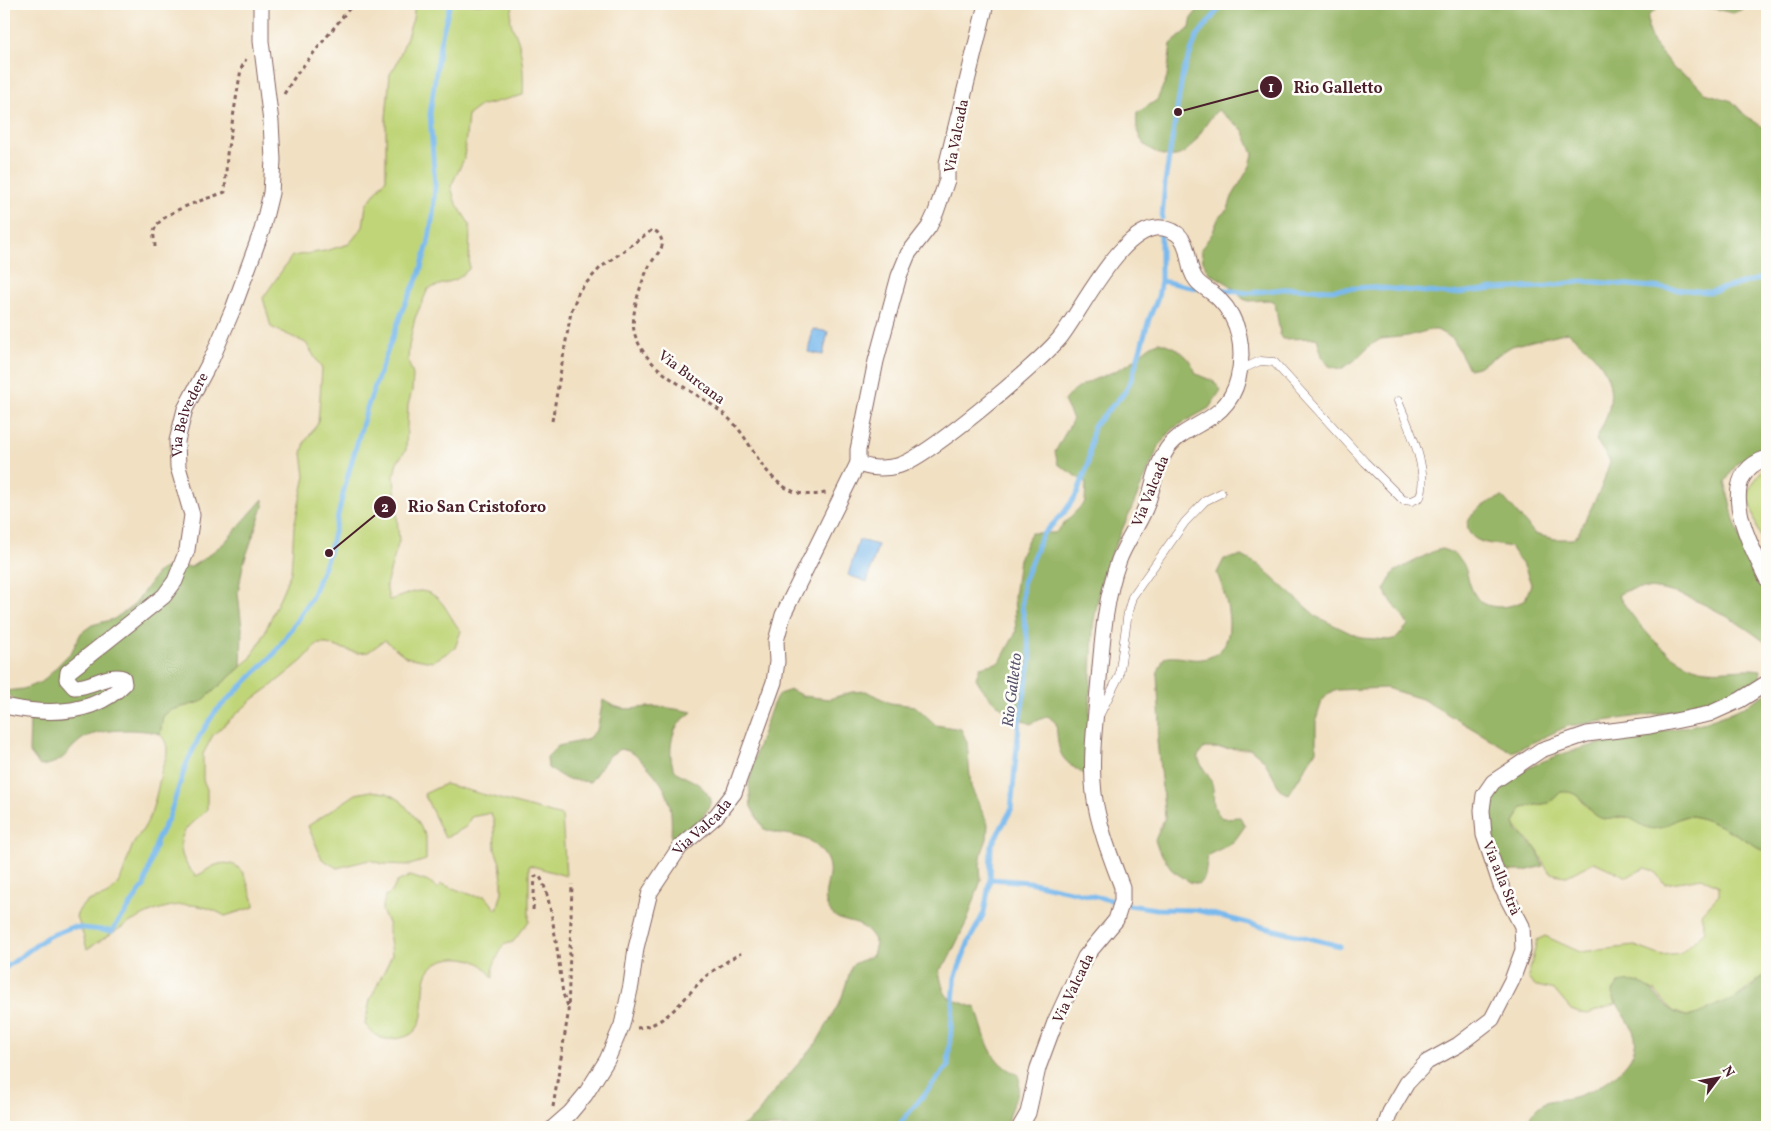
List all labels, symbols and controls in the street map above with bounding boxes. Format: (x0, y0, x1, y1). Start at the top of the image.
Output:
callout: Rio Galletto (1259, 72, 1393, 103)
text: 1 (1268, 78, 1274, 99)
text: Rio Galletto (1293, 78, 1383, 100)
street label: Via Valcada (940, 97, 975, 175)
street label: Via Burcana (653, 346, 729, 410)
street label: Via Belvedere (168, 369, 214, 457)
street label: Via Valcada (1128, 453, 1175, 530)
callout: Rio San Cristoforo (372, 491, 556, 522)
text: Rio San Cristoforo (408, 497, 546, 519)
text: 2 (381, 498, 389, 519)
water label: Rio Galletto (998, 651, 1029, 728)
street label: Via Valcada (668, 795, 738, 860)
street label: Via alla Strà (1476, 838, 1525, 919)
street label: Via Valcada (1048, 950, 1100, 1027)
north arrow (1694, 1054, 1744, 1104)
text: N (1717, 1063, 1739, 1081)

